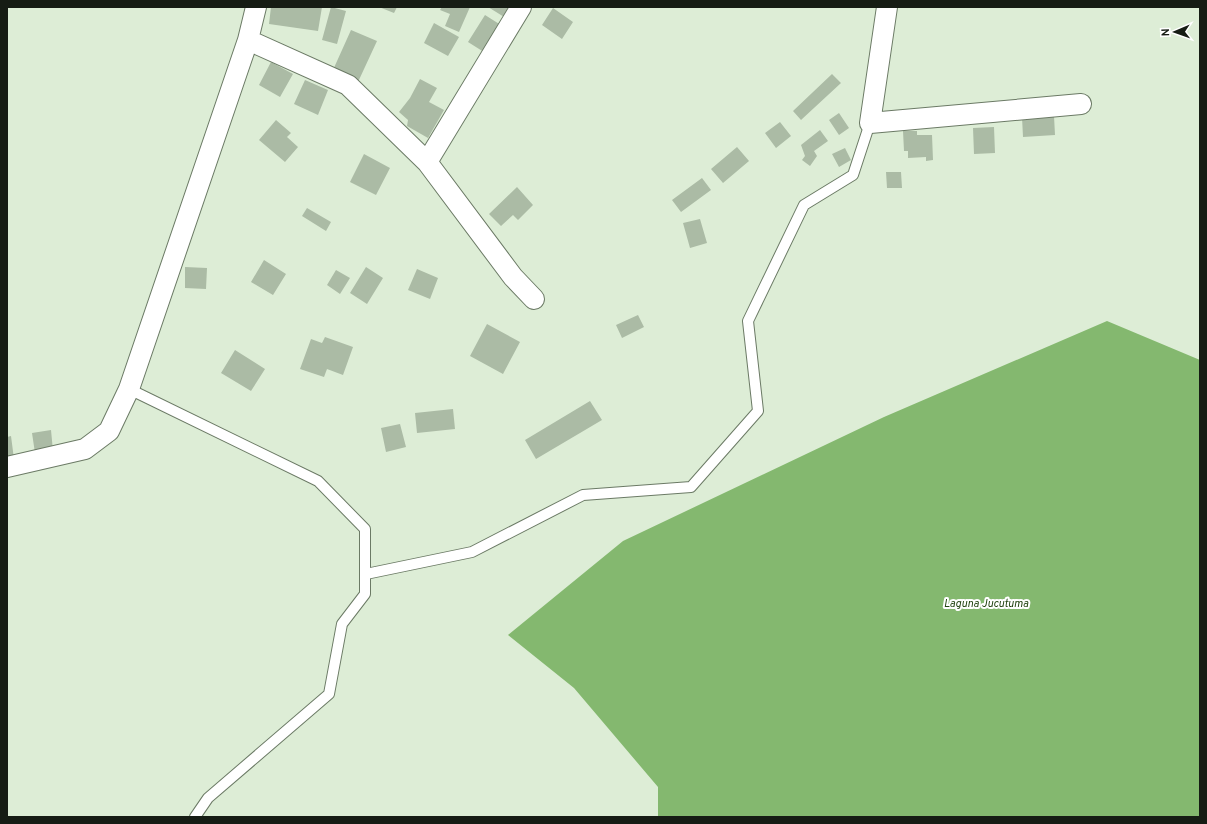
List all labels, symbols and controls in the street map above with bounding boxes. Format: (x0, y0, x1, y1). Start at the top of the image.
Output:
north arrow (1155, 12, 1195, 52)
text: N (1159, 28, 1173, 37)
water label: Laguna Jucutuma (944, 597, 1029, 611)

